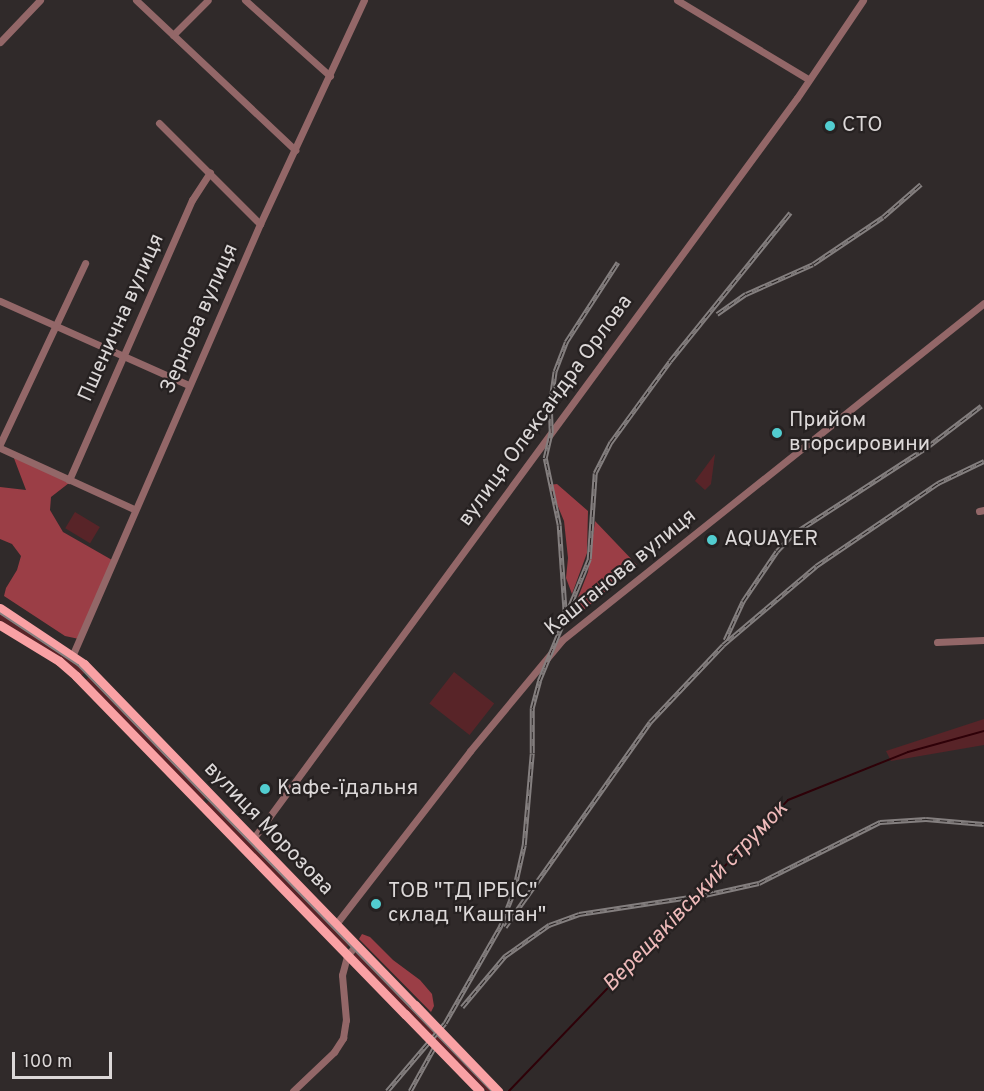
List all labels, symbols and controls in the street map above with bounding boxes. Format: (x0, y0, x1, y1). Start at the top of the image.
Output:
place label: СТО (842, 113, 883, 139)
marker: СТО (823, 119, 837, 133)
street label: Пшенична вулиця (74, 230, 170, 406)
street label: Зернова вулиця (156, 240, 244, 398)
street label: вулиця Олександра Орлова (454, 290, 638, 532)
place label: Прийом вторсировини (789, 408, 930, 458)
marker: Прийом вторсировини (770, 426, 784, 440)
street label: Каштанова вулиця (540, 504, 702, 642)
place label: AQUAYER (724, 527, 818, 553)
marker: AQUAYER (705, 533, 719, 547)
street label: вулиця Морозова (198, 757, 338, 901)
place label: Кафе-їдальня (277, 776, 418, 802)
marker: Кафе-їдальня (258, 782, 272, 796)
water label: Верещаківський струмок (598, 796, 794, 998)
place label: ТОВ "ТД ІРБІС" склад "Каштан" (388, 879, 546, 929)
marker: ТОВ "ТД ІРБІС" склад "Каштан" (369, 897, 383, 911)
scale bar (15, 1040, 116, 1078)
text: 100 m (23, 1051, 72, 1074)

